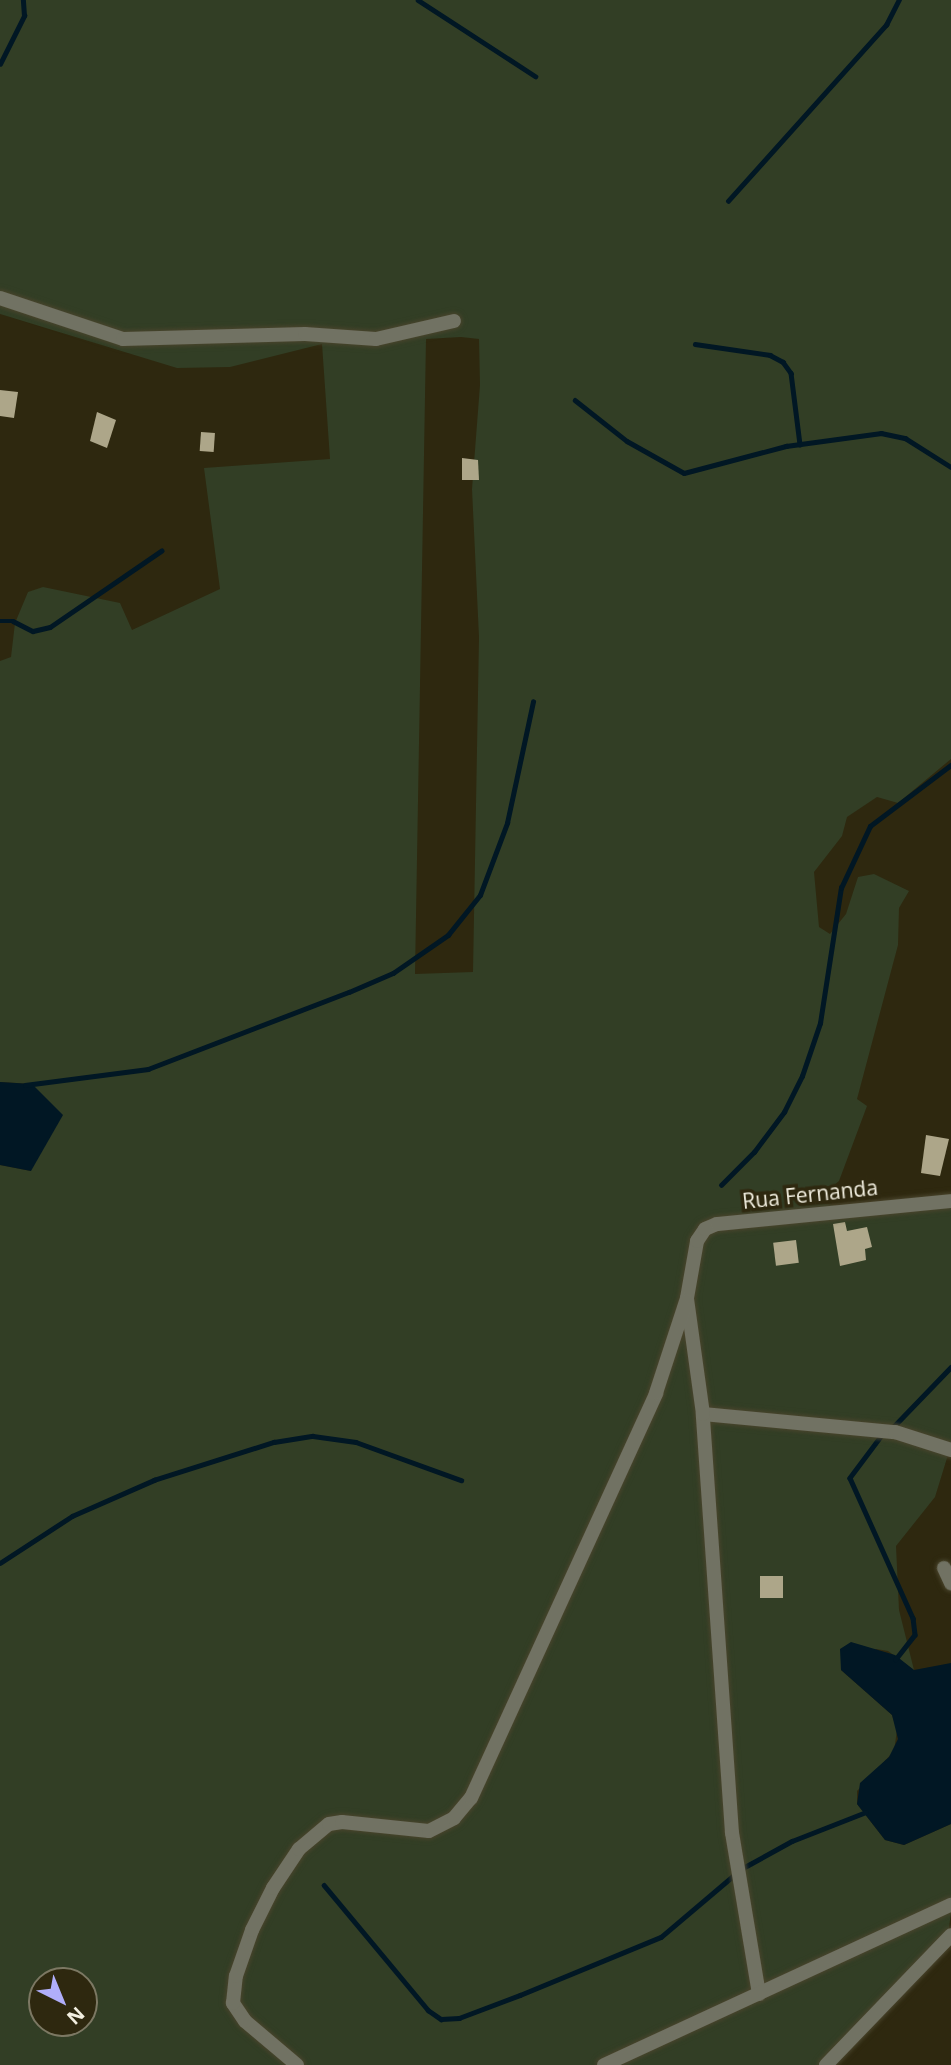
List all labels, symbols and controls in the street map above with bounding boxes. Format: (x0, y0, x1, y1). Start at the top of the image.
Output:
street label: Rua Fernanda (741, 1174, 879, 1214)
north arrow (28, 1967, 98, 2037)
text: N (61, 2001, 90, 2031)

